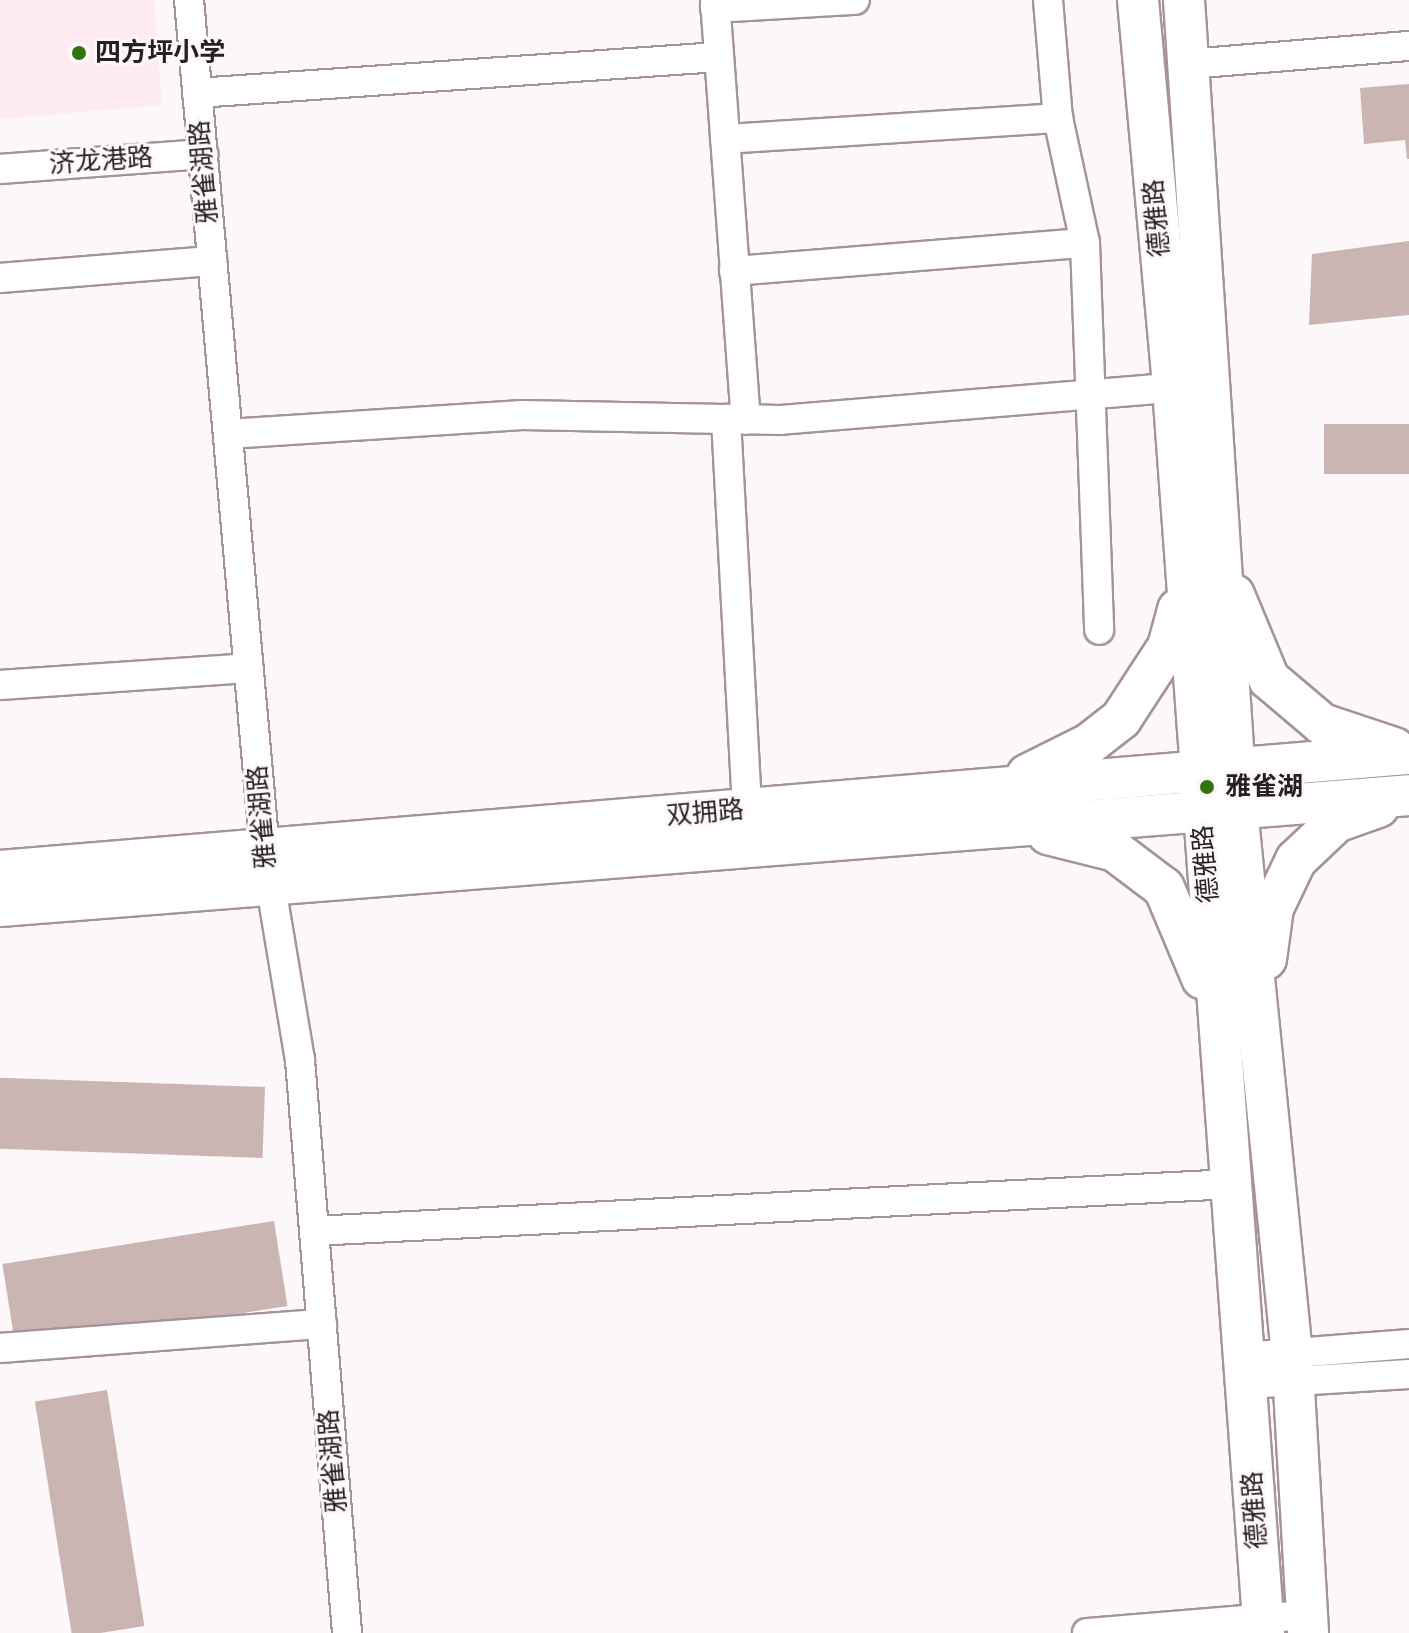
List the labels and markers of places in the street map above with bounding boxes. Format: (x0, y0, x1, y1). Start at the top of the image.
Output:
place label: 四方坪小学 (95, 37, 225, 69)
marker: 四方坪小学 (70, 44, 88, 62)
place label: 雅雀湖 (1225, 771, 1303, 803)
marker: 雅雀湖 (1196, 776, 1218, 798)

